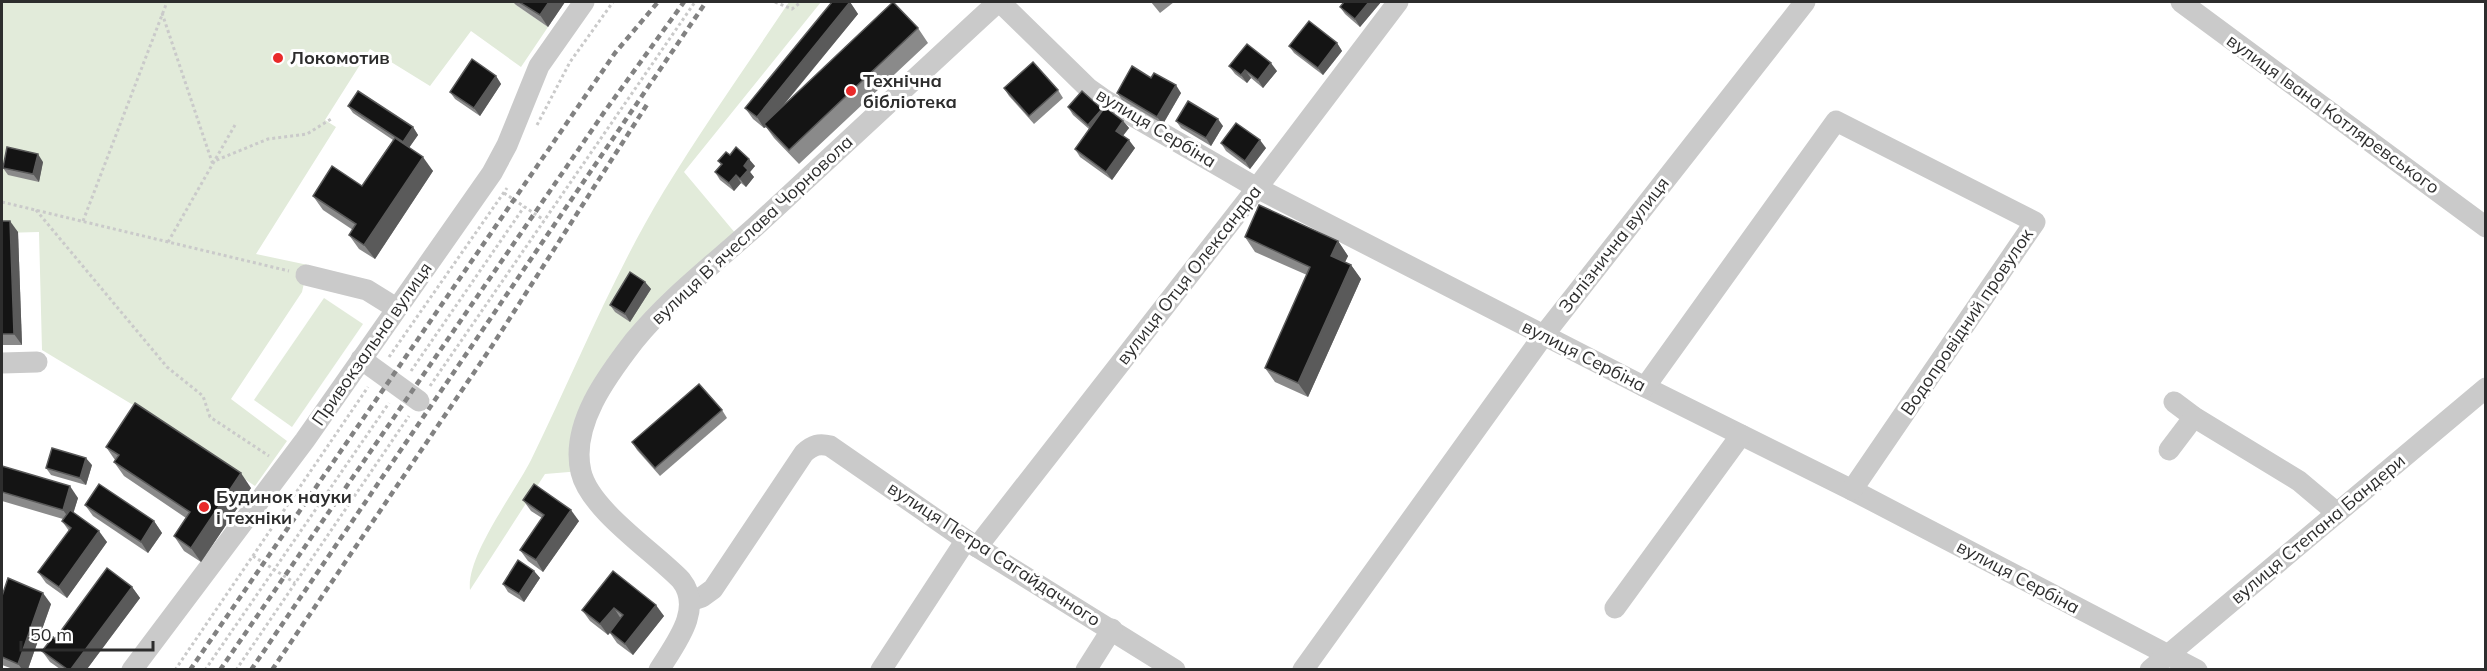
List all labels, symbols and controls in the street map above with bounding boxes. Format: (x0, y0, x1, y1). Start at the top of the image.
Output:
street label: вулиця Івана Котляревського (2222, 29, 2444, 199)
place label: Локомотив (290, 46, 390, 69)
marker: Локомотив (271, 51, 285, 65)
place label: Технічна бібліотека (863, 69, 957, 113)
street label: вулиця Сербіна (1092, 83, 1220, 172)
marker: Технічна бібліотека (844, 84, 858, 98)
street label: вулиця Вʼячеслава Чорновола (646, 130, 857, 329)
street label: Залізнична вулиця (1553, 172, 1674, 317)
street label: вулиця Отця Олександра (1111, 180, 1266, 369)
street label: Водопровідний провулок (1895, 224, 2038, 420)
street label: Привокзальна вулиця (307, 258, 437, 430)
street label: вулиця Сербіна (1518, 314, 1650, 397)
street label: вулиця Степана Бандери (2226, 449, 2410, 609)
street label: вулиця Петра Сагайдачного (883, 476, 1105, 631)
place label: Будинок науки і техніки (216, 485, 352, 529)
marker: Будинок науки і техніки (197, 500, 211, 514)
street label: вулиця Сербіна (1953, 535, 2084, 619)
scale bar (21, 614, 153, 652)
text: 50 m (30, 623, 72, 646)

